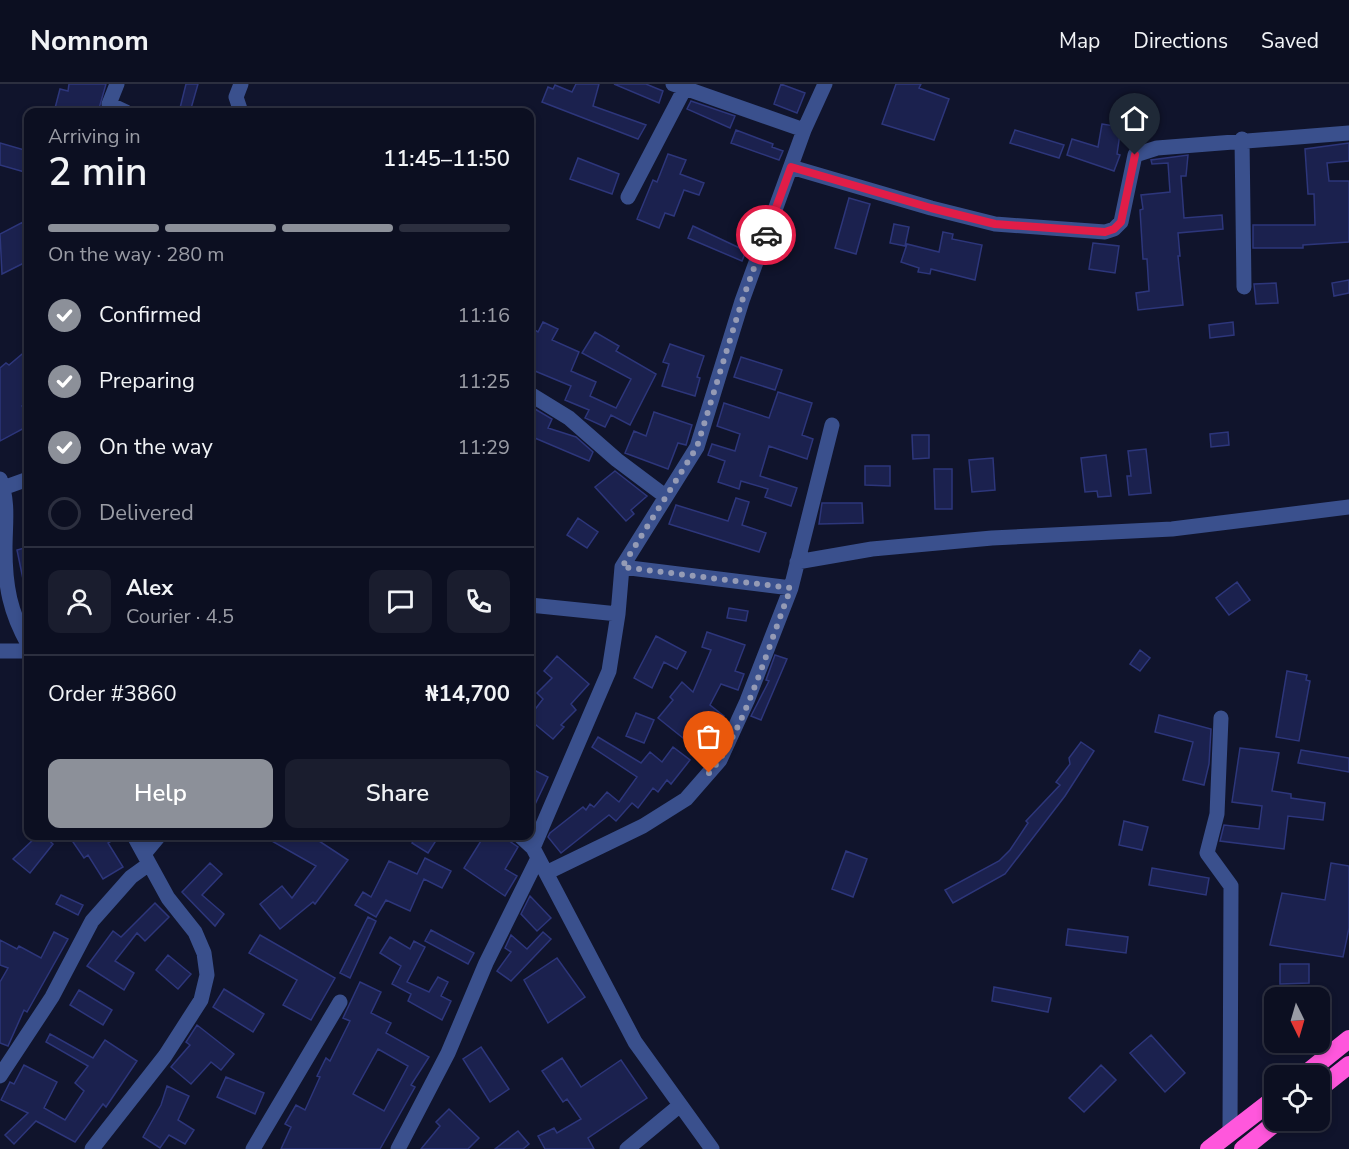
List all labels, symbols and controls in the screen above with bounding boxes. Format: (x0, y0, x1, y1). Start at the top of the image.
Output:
text: Nomnom (30, 22, 149, 60)
text: Map (1059, 27, 1100, 55)
text: Directions (1133, 27, 1228, 55)
text: Saved (1261, 27, 1319, 55)
pin (1109, 93, 1160, 155)
icon: home (1118, 102, 1151, 135)
text: Arriving in (48, 123, 141, 150)
text: 11:45–11:50 (383, 144, 510, 174)
text: 2 min (48, 146, 147, 199)
courier (736, 205, 796, 265)
icon: car (750, 219, 783, 252)
text: On the way · 280 m (48, 241, 224, 268)
icon: check (48, 299, 81, 332)
text: Confirmed (99, 300, 201, 330)
text: 11:16 (457, 302, 510, 329)
icon: check (48, 365, 81, 398)
text: Preparing (99, 366, 195, 396)
text: 11:25 (457, 368, 510, 395)
icon: check (48, 431, 81, 464)
text: On the way (99, 432, 213, 462)
text: 11:29 (457, 434, 510, 461)
text: Delivered (99, 498, 194, 528)
button: person (48, 570, 111, 633)
button: chat (369, 570, 432, 633)
button: phone (447, 570, 510, 633)
text: Alex (126, 573, 173, 603)
text: Courier · 4.5 (126, 603, 234, 630)
text: Order #3860 (48, 679, 177, 709)
text: ₦14,700 (425, 679, 510, 709)
pin (683, 711, 734, 773)
icon: bag (692, 720, 725, 753)
button: Help (48, 759, 273, 828)
button: Share (285, 759, 510, 828)
north arrow (1264, 987, 1330, 1053)
map controls (1264, 987, 1330, 1131)
button: locate (1264, 1065, 1330, 1131)

